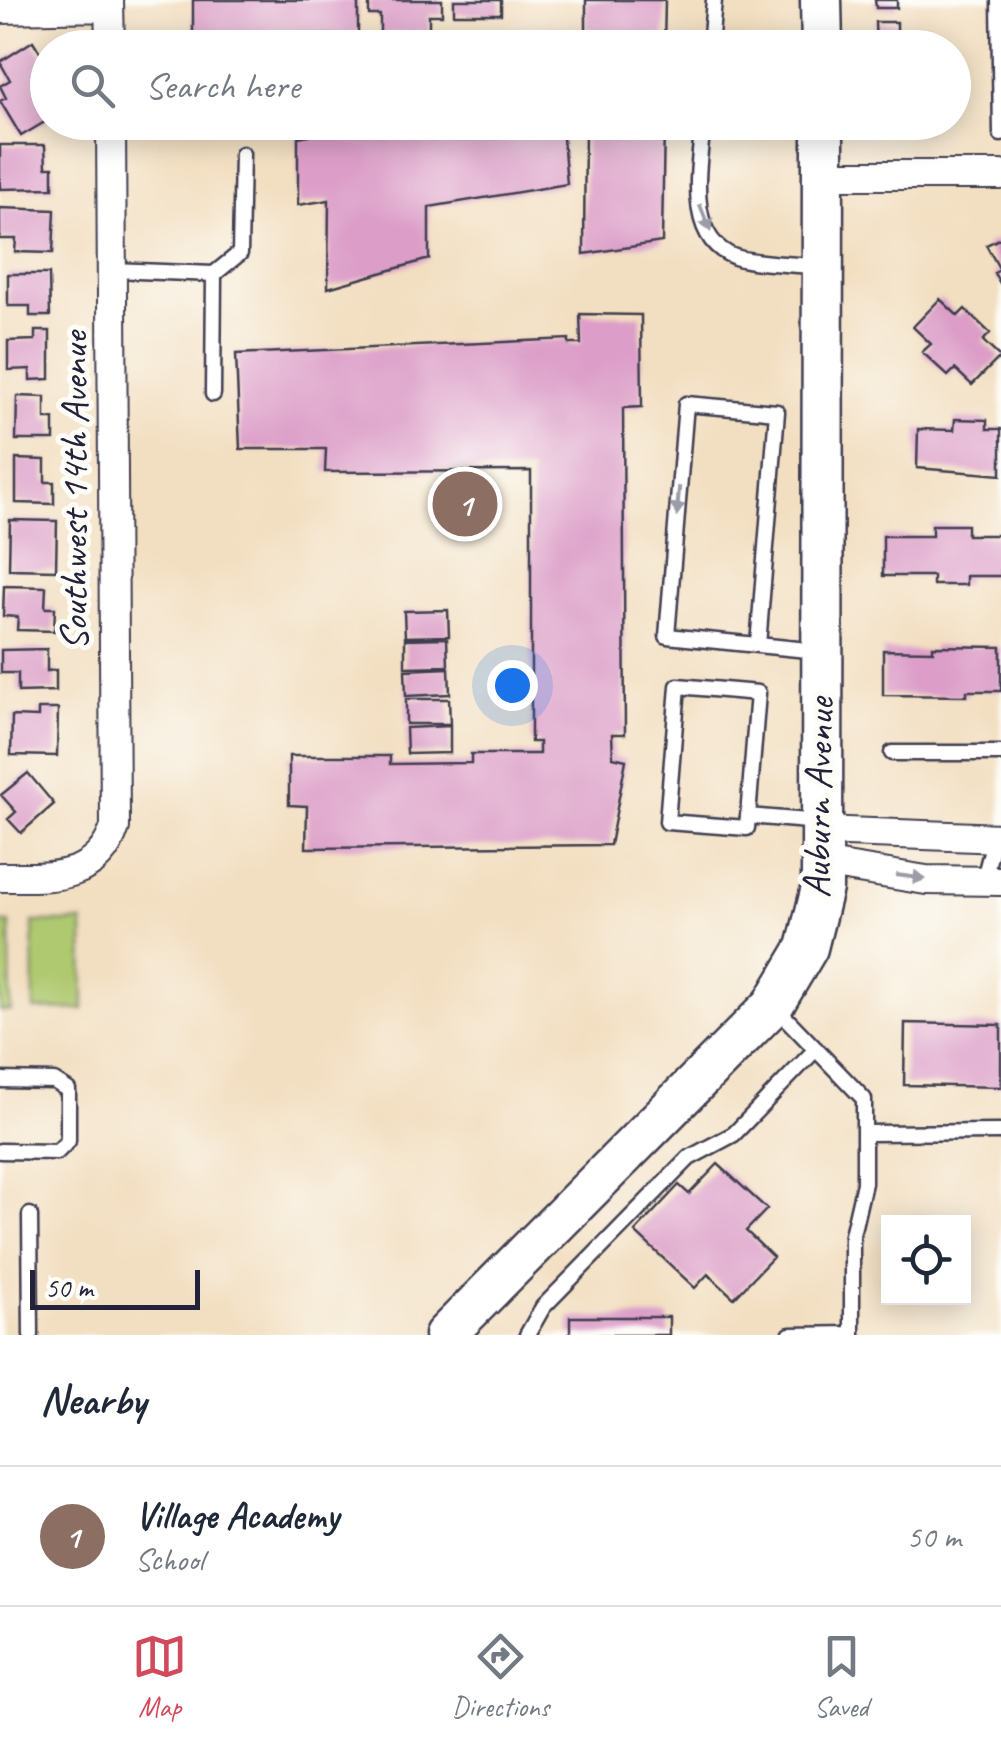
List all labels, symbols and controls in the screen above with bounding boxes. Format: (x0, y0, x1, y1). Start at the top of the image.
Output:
search box (30, 30, 971, 140)
icon: search (65, 58, 120, 113)
text: Search here (145, 62, 300, 109)
one-way arrow (697, 203, 713, 233)
street label: Southwest 14th Avenue (49, 329, 99, 650)
pin: 1 (432, 466, 498, 542)
one-way arrow (670, 486, 686, 518)
your location (487, 660, 538, 711)
street label: Auburn Avenue (791, 694, 845, 899)
one-way arrow (895, 870, 927, 886)
map controls (881, 1215, 971, 1305)
button: locate (881, 1215, 971, 1305)
scale bar (30, 1265, 200, 1310)
text: 50 m (45, 1270, 93, 1305)
text: Nearby (40, 1374, 146, 1427)
text: Village Academy (135, 1492, 339, 1539)
text: 1 (65, 1516, 80, 1557)
text: 50 m (907, 1516, 961, 1557)
text: School (135, 1539, 204, 1580)
tab: Map (132, 1629, 187, 1724)
tab: Directions (452, 1629, 549, 1724)
tab: Saved (814, 1629, 869, 1724)

